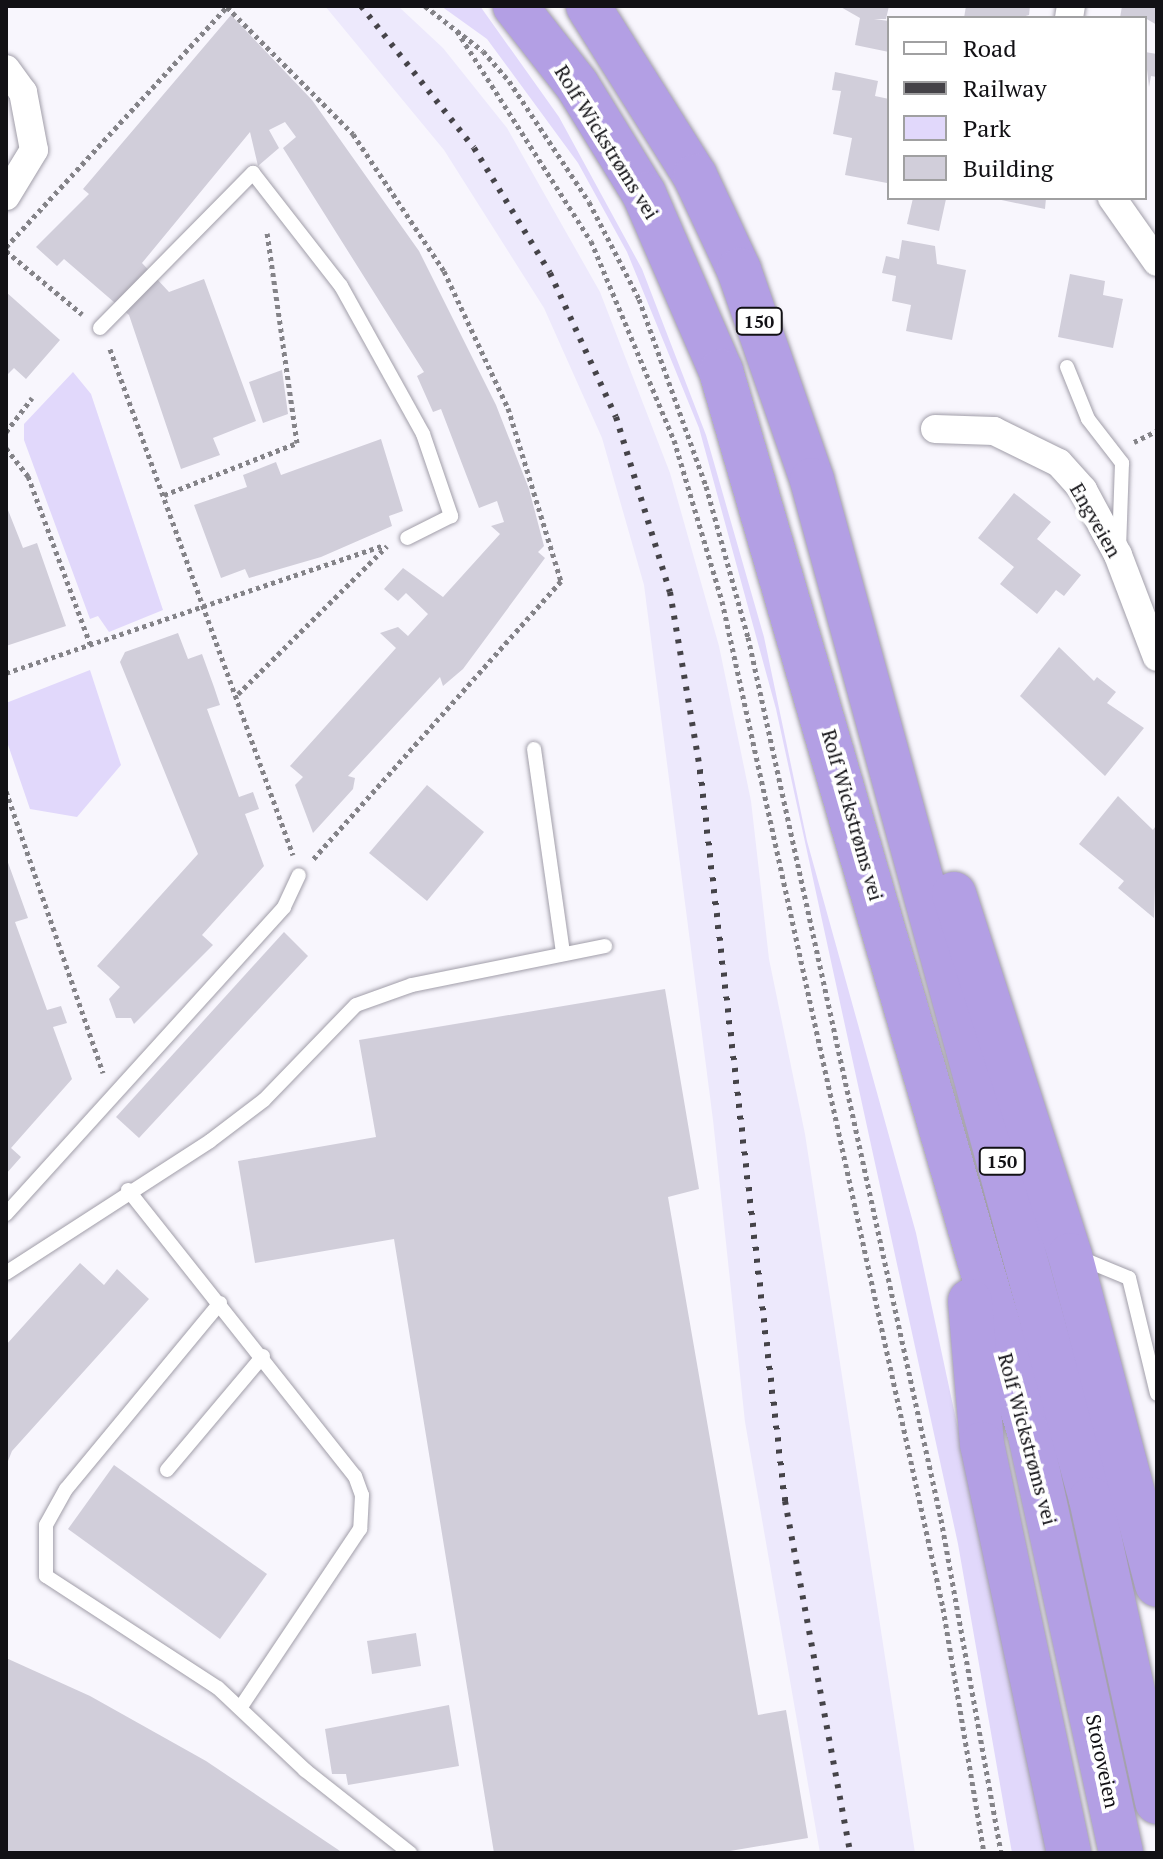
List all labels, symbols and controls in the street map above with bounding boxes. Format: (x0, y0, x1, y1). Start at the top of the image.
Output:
legend (887, 16, 1147, 200)
text: Road (963, 32, 1017, 64)
street label: Rolf Wickstrøms vei (550, 61, 664, 223)
text: Railway (963, 72, 1047, 104)
text: Park (963, 112, 1011, 144)
text: Building (963, 152, 1053, 184)
road number: 150 (735, 307, 783, 335)
street label: Engveien (1065, 479, 1127, 561)
street label: Rolf Wickstrøms vei (817, 727, 889, 903)
road number: 150 (978, 1147, 1026, 1175)
street label: Rolf Wickstrøms vei (994, 1350, 1062, 1528)
street label: Storoveien (1081, 1712, 1125, 1810)

